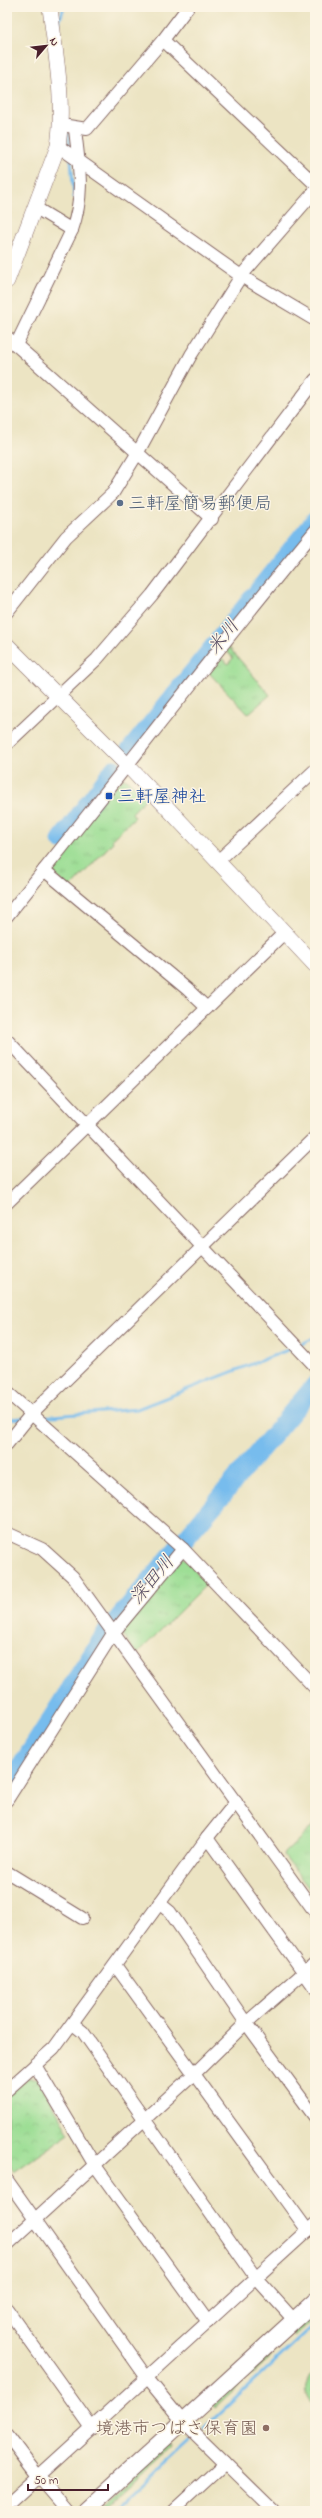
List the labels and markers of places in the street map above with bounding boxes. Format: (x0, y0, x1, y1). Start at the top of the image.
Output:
place label: 三軒屋簡易郵便局 (128, 492, 272, 518)
marker: 三軒屋簡易郵便局 (115, 498, 125, 508)
place label: 三軒屋神社 (117, 785, 207, 811)
marker: 三軒屋神社 (104, 791, 114, 801)
place label: 境港市つばさ保育園 (96, 2417, 258, 2443)
marker: 境港市つばさ保育園 (261, 2423, 271, 2433)

